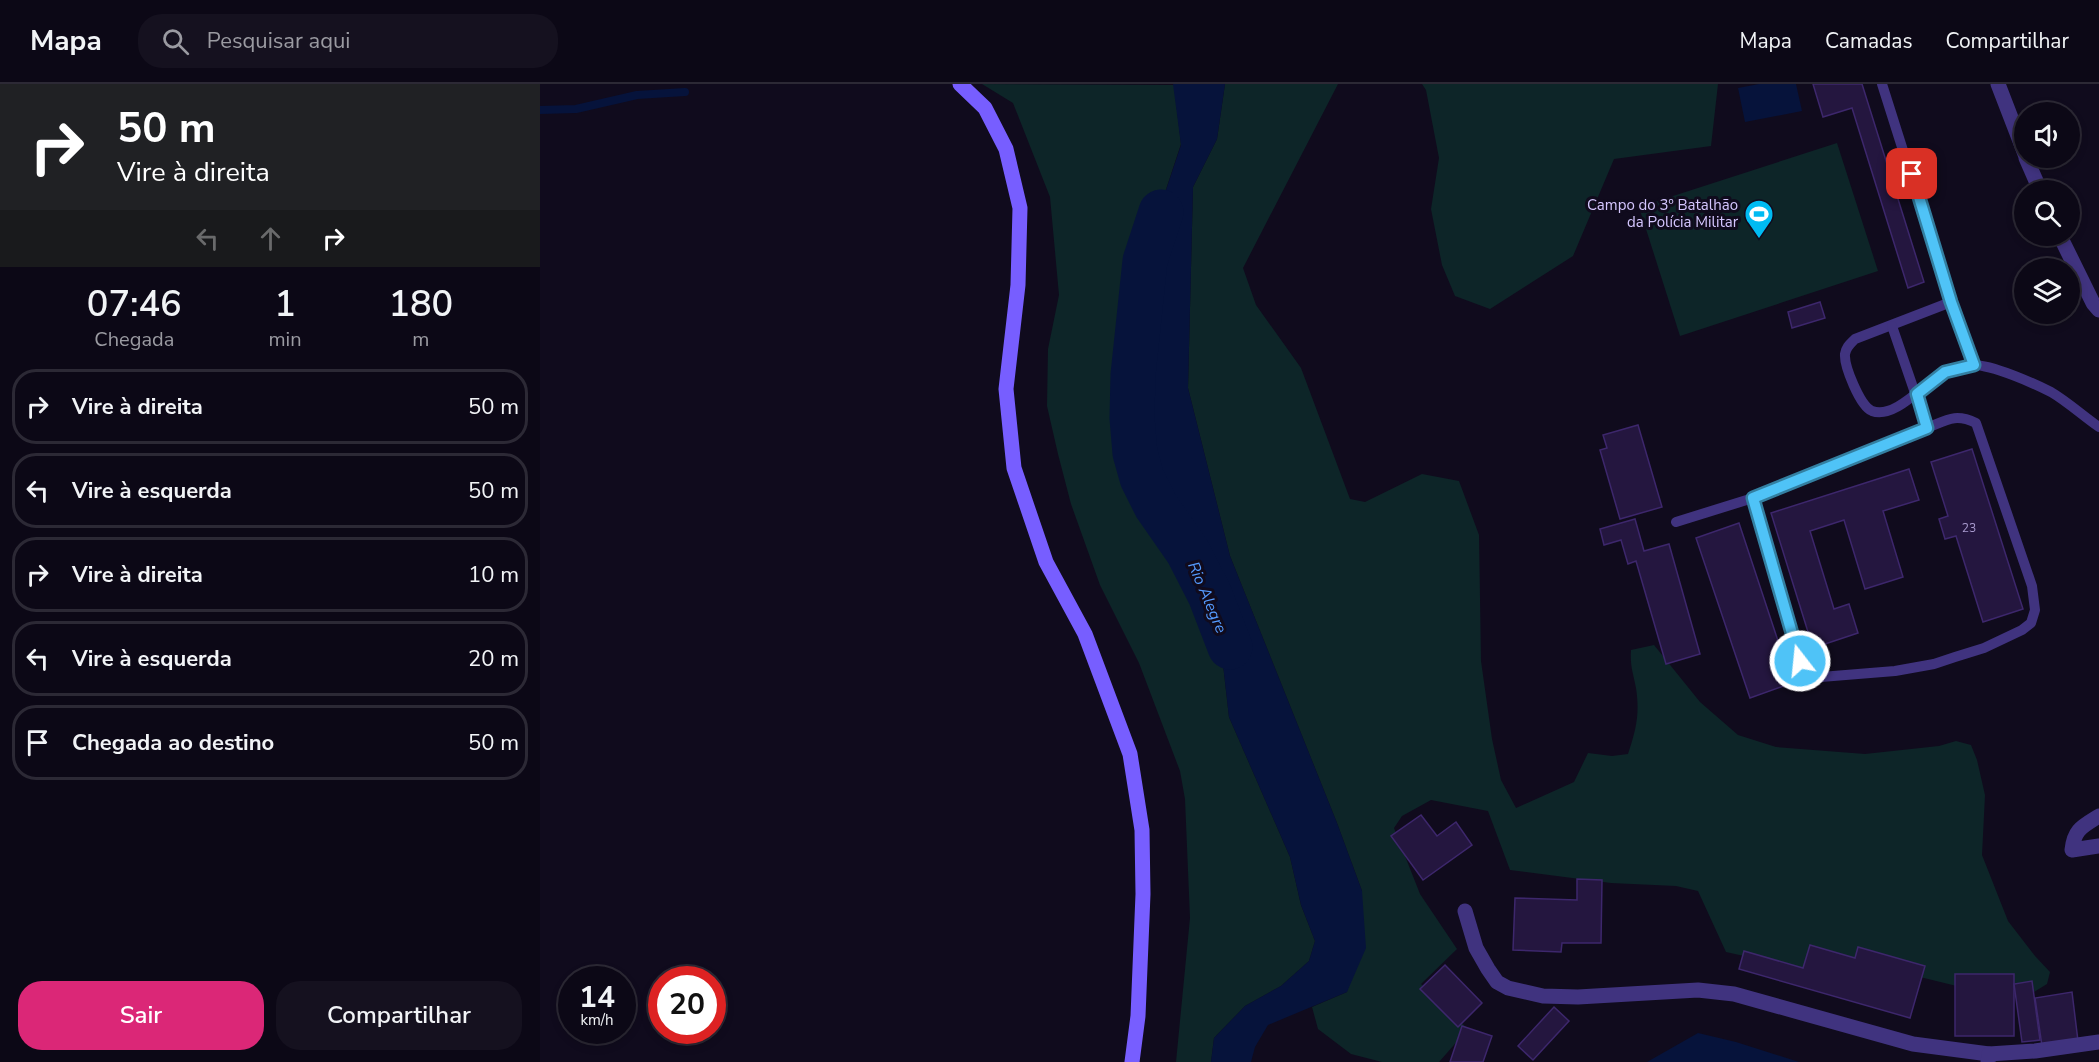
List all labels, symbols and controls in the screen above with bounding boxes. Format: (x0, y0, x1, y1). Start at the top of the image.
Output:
search box (138, 14, 558, 68)
text: Mapa (30, 22, 102, 60)
icon: search (159, 25, 192, 58)
text: Pesquisar aqui (207, 26, 350, 56)
text: Mapa (1740, 27, 1792, 55)
text: Camadas (1825, 27, 1912, 55)
text: Compartilhar (1945, 27, 2069, 55)
text: 50 m (117, 100, 216, 157)
map controls (2014, 102, 2080, 324)
button: sound (2014, 102, 2080, 168)
icon: right (18, 108, 96, 186)
pin (1886, 148, 1937, 199)
text: Vire à direita (117, 154, 270, 191)
icon: arrive (1895, 157, 1928, 190)
button: search (2014, 180, 2080, 246)
place label: Campo do 3º Batalhão da Polícia Militar (1587, 195, 1739, 232)
sports icon: Campo do 3º Batalhão da Polícia Militar (1743, 198, 1775, 240)
icon: left (191, 222, 224, 255)
icon: ahead (254, 222, 287, 255)
icon: right (317, 222, 350, 255)
button: layers (2014, 258, 2080, 324)
text: 07:46 (87, 280, 182, 329)
text: 1 (274, 280, 296, 329)
text: 180 (388, 280, 453, 329)
text: Chegada (94, 326, 174, 353)
text: min (269, 326, 302, 353)
text: m (412, 326, 429, 353)
icon: right (21, 390, 54, 423)
text: Vire à direita (72, 392, 203, 422)
text: 50 m (468, 392, 519, 422)
icon: left (21, 474, 54, 507)
text: Vire à esquerda (72, 476, 232, 506)
text: 50 m (468, 476, 519, 506)
house number: 23 (1962, 520, 1976, 536)
icon: right (21, 558, 54, 591)
water label: Rio Alegre (1182, 558, 1232, 637)
text: Vire à direita (72, 560, 203, 590)
text: 10 m (468, 560, 519, 590)
position arrow (1768, 629, 1832, 693)
icon: left (21, 642, 54, 675)
text: Vire à esquerda (72, 644, 232, 674)
text: 20 m (468, 644, 519, 674)
icon: arrive (21, 726, 54, 759)
text: Chegada ao destino (72, 728, 274, 758)
text: 50 m (468, 728, 519, 758)
speed limit sign: 20 (648, 966, 726, 1044)
text: 14 (579, 977, 615, 1018)
button: Sair (18, 981, 264, 1050)
button: Compartilhar (276, 981, 522, 1050)
text: km/h (580, 1010, 614, 1030)

